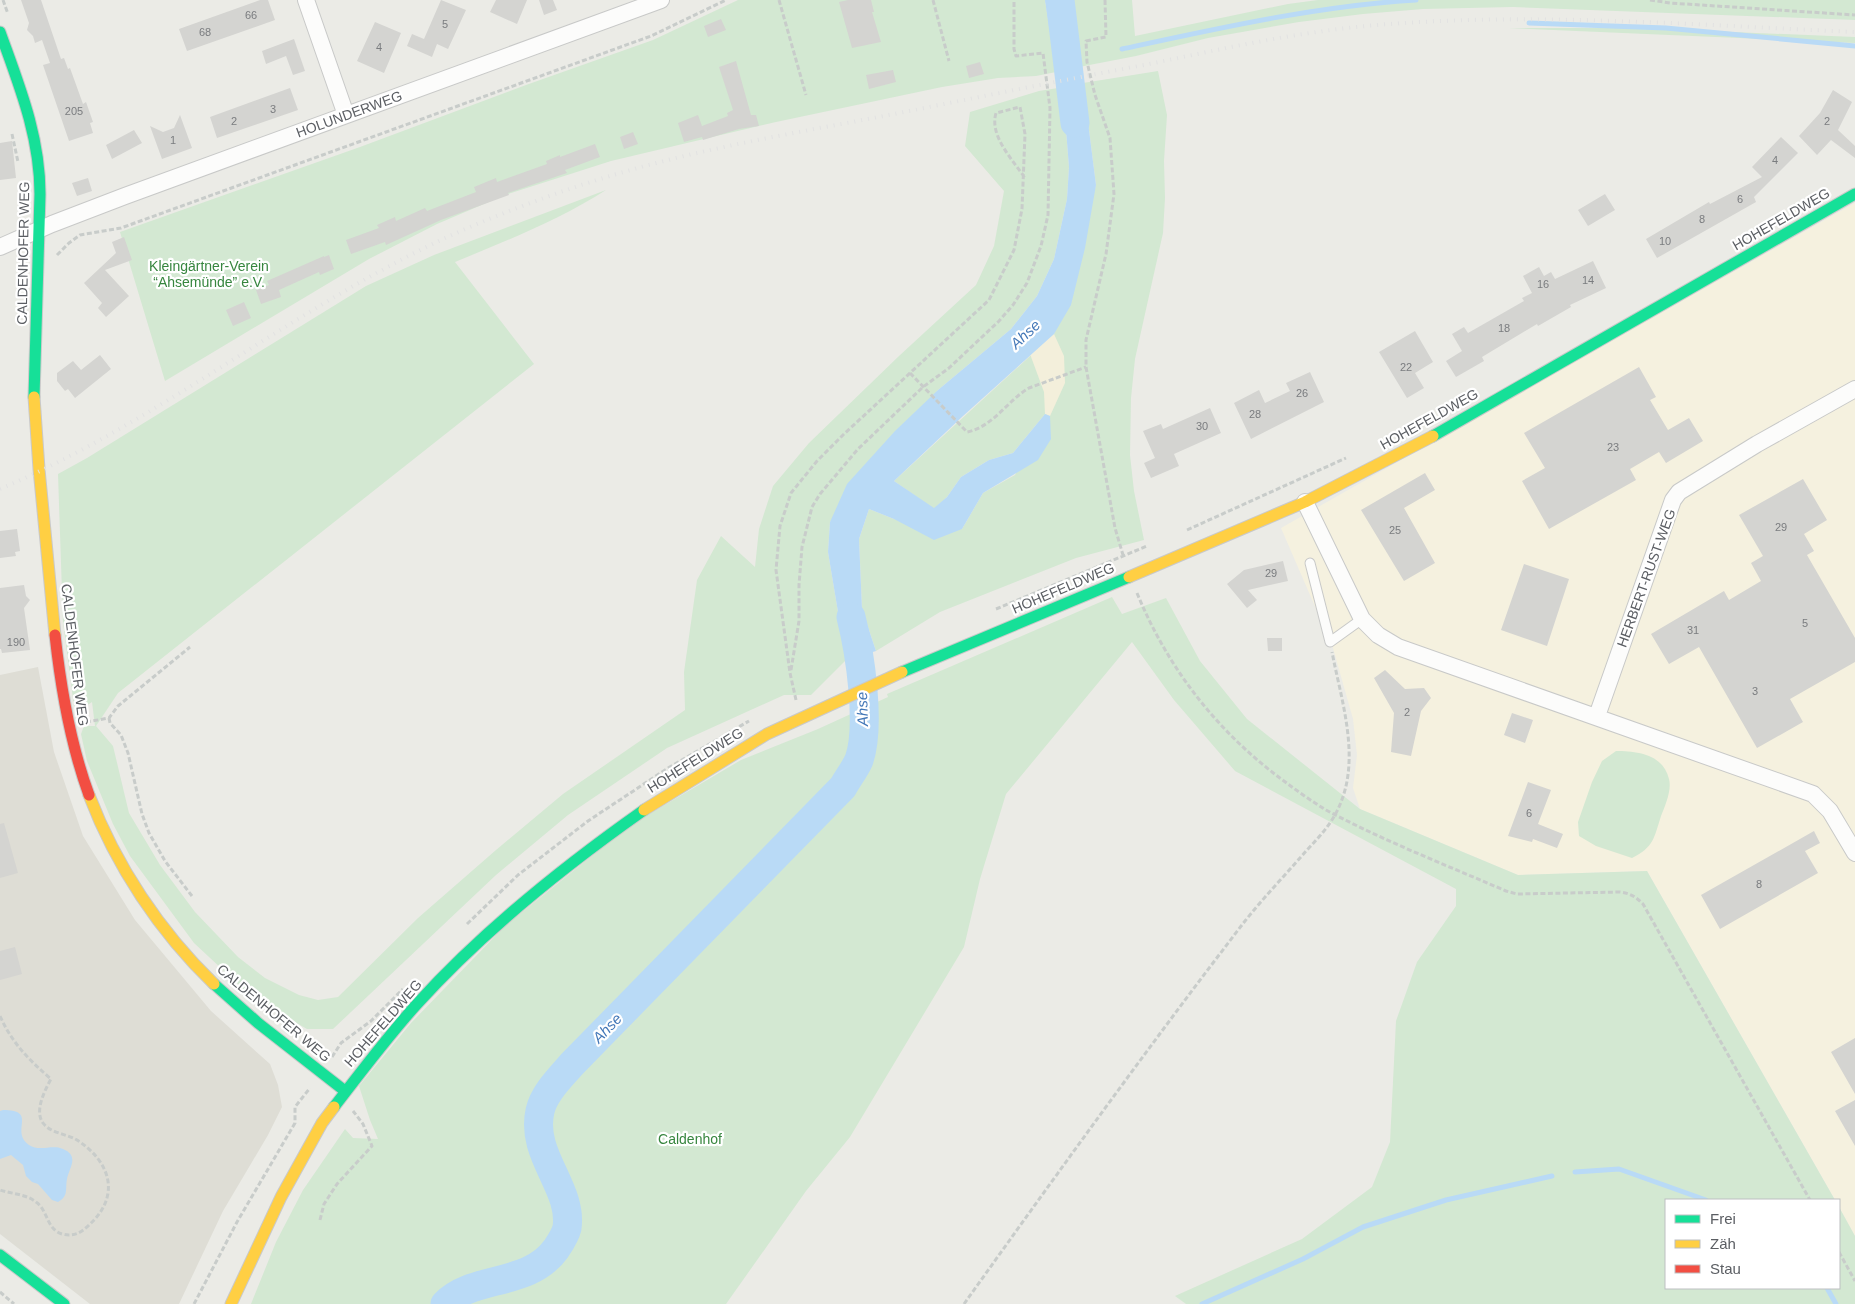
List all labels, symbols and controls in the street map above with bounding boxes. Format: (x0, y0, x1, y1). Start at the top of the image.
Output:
house number: 66 (245, 9, 257, 21)
house number: 5 (442, 18, 448, 30)
house number: 68 (199, 26, 211, 38)
house number: 4 (376, 41, 382, 53)
street label: HOLUNDERWEG (294, 87, 404, 141)
house number: 3 (270, 103, 276, 115)
house number: 205 (65, 105, 83, 117)
house number: 2 (231, 115, 237, 127)
house number: 2 (1824, 115, 1830, 127)
house number: 1 (170, 134, 176, 146)
house number: 4 (1772, 154, 1778, 166)
street label: CALDENHOFER WEG (14, 181, 32, 325)
street label: HOHEFELDWEG (1730, 185, 1832, 253)
house number: 6 (1737, 193, 1743, 205)
house number: 8 (1699, 213, 1705, 225)
house number: 10 (1659, 235, 1671, 247)
park label: Kleingärtner-Verein “Ahsemünde” e.V. (149, 258, 269, 290)
house number: 14 (1582, 274, 1594, 286)
house number: 16 (1537, 278, 1549, 290)
water label: Ahse (1006, 316, 1043, 353)
house number: 18 (1498, 322, 1510, 334)
house number: 22 (1400, 361, 1412, 373)
street label: HOHEFELDWEG (1377, 385, 1481, 453)
house number: 26 (1296, 387, 1308, 399)
house number: 28 (1249, 408, 1261, 420)
house number: 30 (1196, 420, 1208, 432)
house number: 23 (1607, 441, 1619, 453)
street label: HERBERT-RUST-WEG (1614, 507, 1678, 649)
house number: 29 (1775, 521, 1787, 533)
house number: 25 (1389, 524, 1401, 536)
street label: HOHEFELDWEG (1009, 559, 1117, 617)
house number: 29 (1265, 567, 1277, 579)
street label: CALDENHOFER WEG (58, 583, 92, 727)
house number: 5 (1802, 617, 1808, 629)
house number: 31 (1687, 624, 1699, 636)
house number: 190 (7, 636, 25, 648)
house number: 3 (1752, 685, 1758, 697)
water label: Ahse (853, 692, 871, 727)
house number: 2 (1404, 706, 1410, 718)
street label: HOHEFELDWEG (644, 724, 746, 796)
house number: 6 (1526, 807, 1532, 819)
house number: 8 (1756, 878, 1762, 890)
street label: CALDENHOFER WEG (214, 961, 334, 1065)
street label: HOHEFELDWEG (341, 976, 425, 1070)
water label: Ahse (588, 1010, 625, 1047)
park label: Caldenhof (658, 1131, 722, 1147)
legend (1665, 1199, 1840, 1289)
text: Frei (1710, 1210, 1736, 1227)
text: Zäh (1710, 1235, 1736, 1252)
text: Stau (1710, 1260, 1741, 1277)

